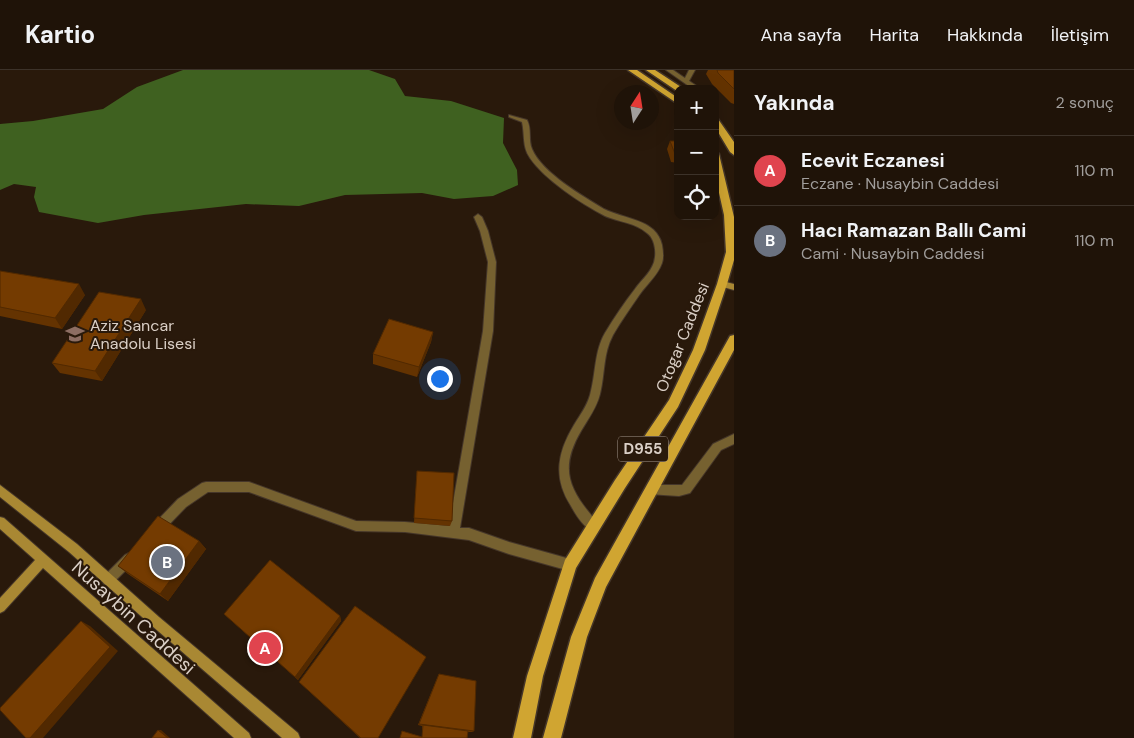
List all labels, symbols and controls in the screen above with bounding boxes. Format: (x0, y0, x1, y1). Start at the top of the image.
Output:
text: Kartio (25, 19, 95, 50)
text: Ana sayfa (761, 23, 841, 47)
text: Harita (869, 23, 919, 47)
text: Hakkında (947, 23, 1023, 47)
text: İletişim (1051, 23, 1109, 47)
north arrow (614, 85, 659, 130)
map controls (674, 85, 719, 220)
button: + (674, 85, 719, 130)
text: Yakında (754, 89, 835, 117)
text: 2 sonuç (1056, 92, 1114, 113)
button: − (674, 130, 719, 175)
text: Ecevit Eczanesi (801, 148, 945, 173)
text: A (764, 160, 776, 181)
text: 110 m (1075, 160, 1114, 181)
text: Eczane · Nusaybin Caddesi (801, 173, 999, 194)
button: locate (674, 175, 719, 220)
text: Hacı Ramazan Ballı Cami (801, 218, 1026, 243)
text: B (765, 230, 775, 251)
text: 110 m (1075, 230, 1114, 251)
text: Cami · Nusaybin Caddesi (801, 243, 984, 264)
street label: Otogar Caddesi (651, 279, 714, 395)
place label: Aziz Sancar Anadolu Lisesi (90, 315, 196, 354)
school or university icon: Aziz Sancar Anadolu Lisesi (64, 323, 86, 345)
your location (427, 366, 453, 392)
road number: D955 (618, 436, 668, 462)
pin: B (151, 543, 183, 581)
street label: Nusaybin Caddesi (66, 555, 201, 680)
pin: A (249, 629, 281, 667)

